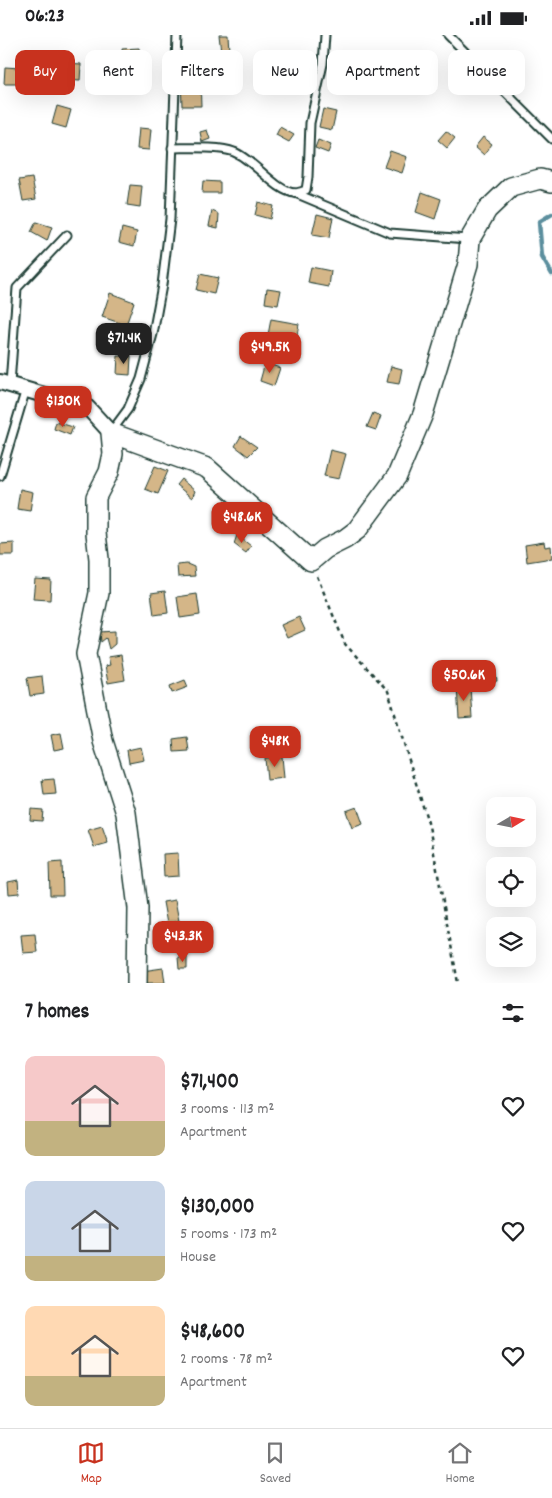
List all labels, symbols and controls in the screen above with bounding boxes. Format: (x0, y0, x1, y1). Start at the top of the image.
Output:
text: 06:23 (25, 4, 65, 31)
chip: Buy (15, 50, 75, 95)
chip: Rent (85, 50, 152, 95)
chip: Filters (162, 50, 243, 95)
chip: New (253, 50, 317, 95)
chip: Apartment (327, 50, 438, 95)
chip: House (448, 50, 525, 95)
pin: $71.4K (83, 323, 165, 365)
text: $71.4K (107, 327, 141, 350)
pin: $49.5K (229, 331, 311, 374)
text: $49.5K (250, 336, 290, 359)
pin: $130K (28, 385, 98, 428)
text: $130K (46, 390, 80, 413)
pin: $48.6K (201, 501, 283, 544)
text: $48.6K (222, 506, 262, 529)
pin: $50.6K (423, 659, 505, 702)
text: $50.6K (443, 664, 485, 687)
pin: $48K (245, 725, 305, 768)
text: $48K (261, 730, 289, 753)
north arrow (486, 797, 536, 847)
map controls (486, 797, 536, 967)
button: locate (486, 857, 536, 907)
button: layers (486, 917, 536, 967)
pin: $43.3K (142, 921, 224, 963)
text: $43.3K (163, 925, 203, 948)
text: 7 homes (25, 998, 89, 1028)
icon: filters (499, 999, 527, 1027)
text: $71,400 (180, 1068, 239, 1098)
icon: home (65, 1076, 125, 1136)
icon: heart (499, 1092, 527, 1120)
text: 3 rooms · 113 m² (180, 1098, 274, 1121)
text: Apartment (180, 1121, 247, 1144)
text: $130,000 (180, 1193, 254, 1223)
icon: home (65, 1201, 125, 1261)
icon: heart (499, 1217, 527, 1245)
text: 5 rooms · 173 m² (180, 1223, 277, 1246)
text: House (180, 1246, 216, 1269)
text: $48,600 (180, 1318, 245, 1348)
icon: home (65, 1326, 125, 1386)
icon: heart (499, 1342, 527, 1370)
text: 2 rooms · 78 m² (180, 1348, 273, 1371)
text: Apartment (180, 1371, 247, 1394)
tab: Map (77, 1439, 105, 1489)
tab: Saved (260, 1439, 291, 1489)
tab: Home (446, 1439, 475, 1489)

